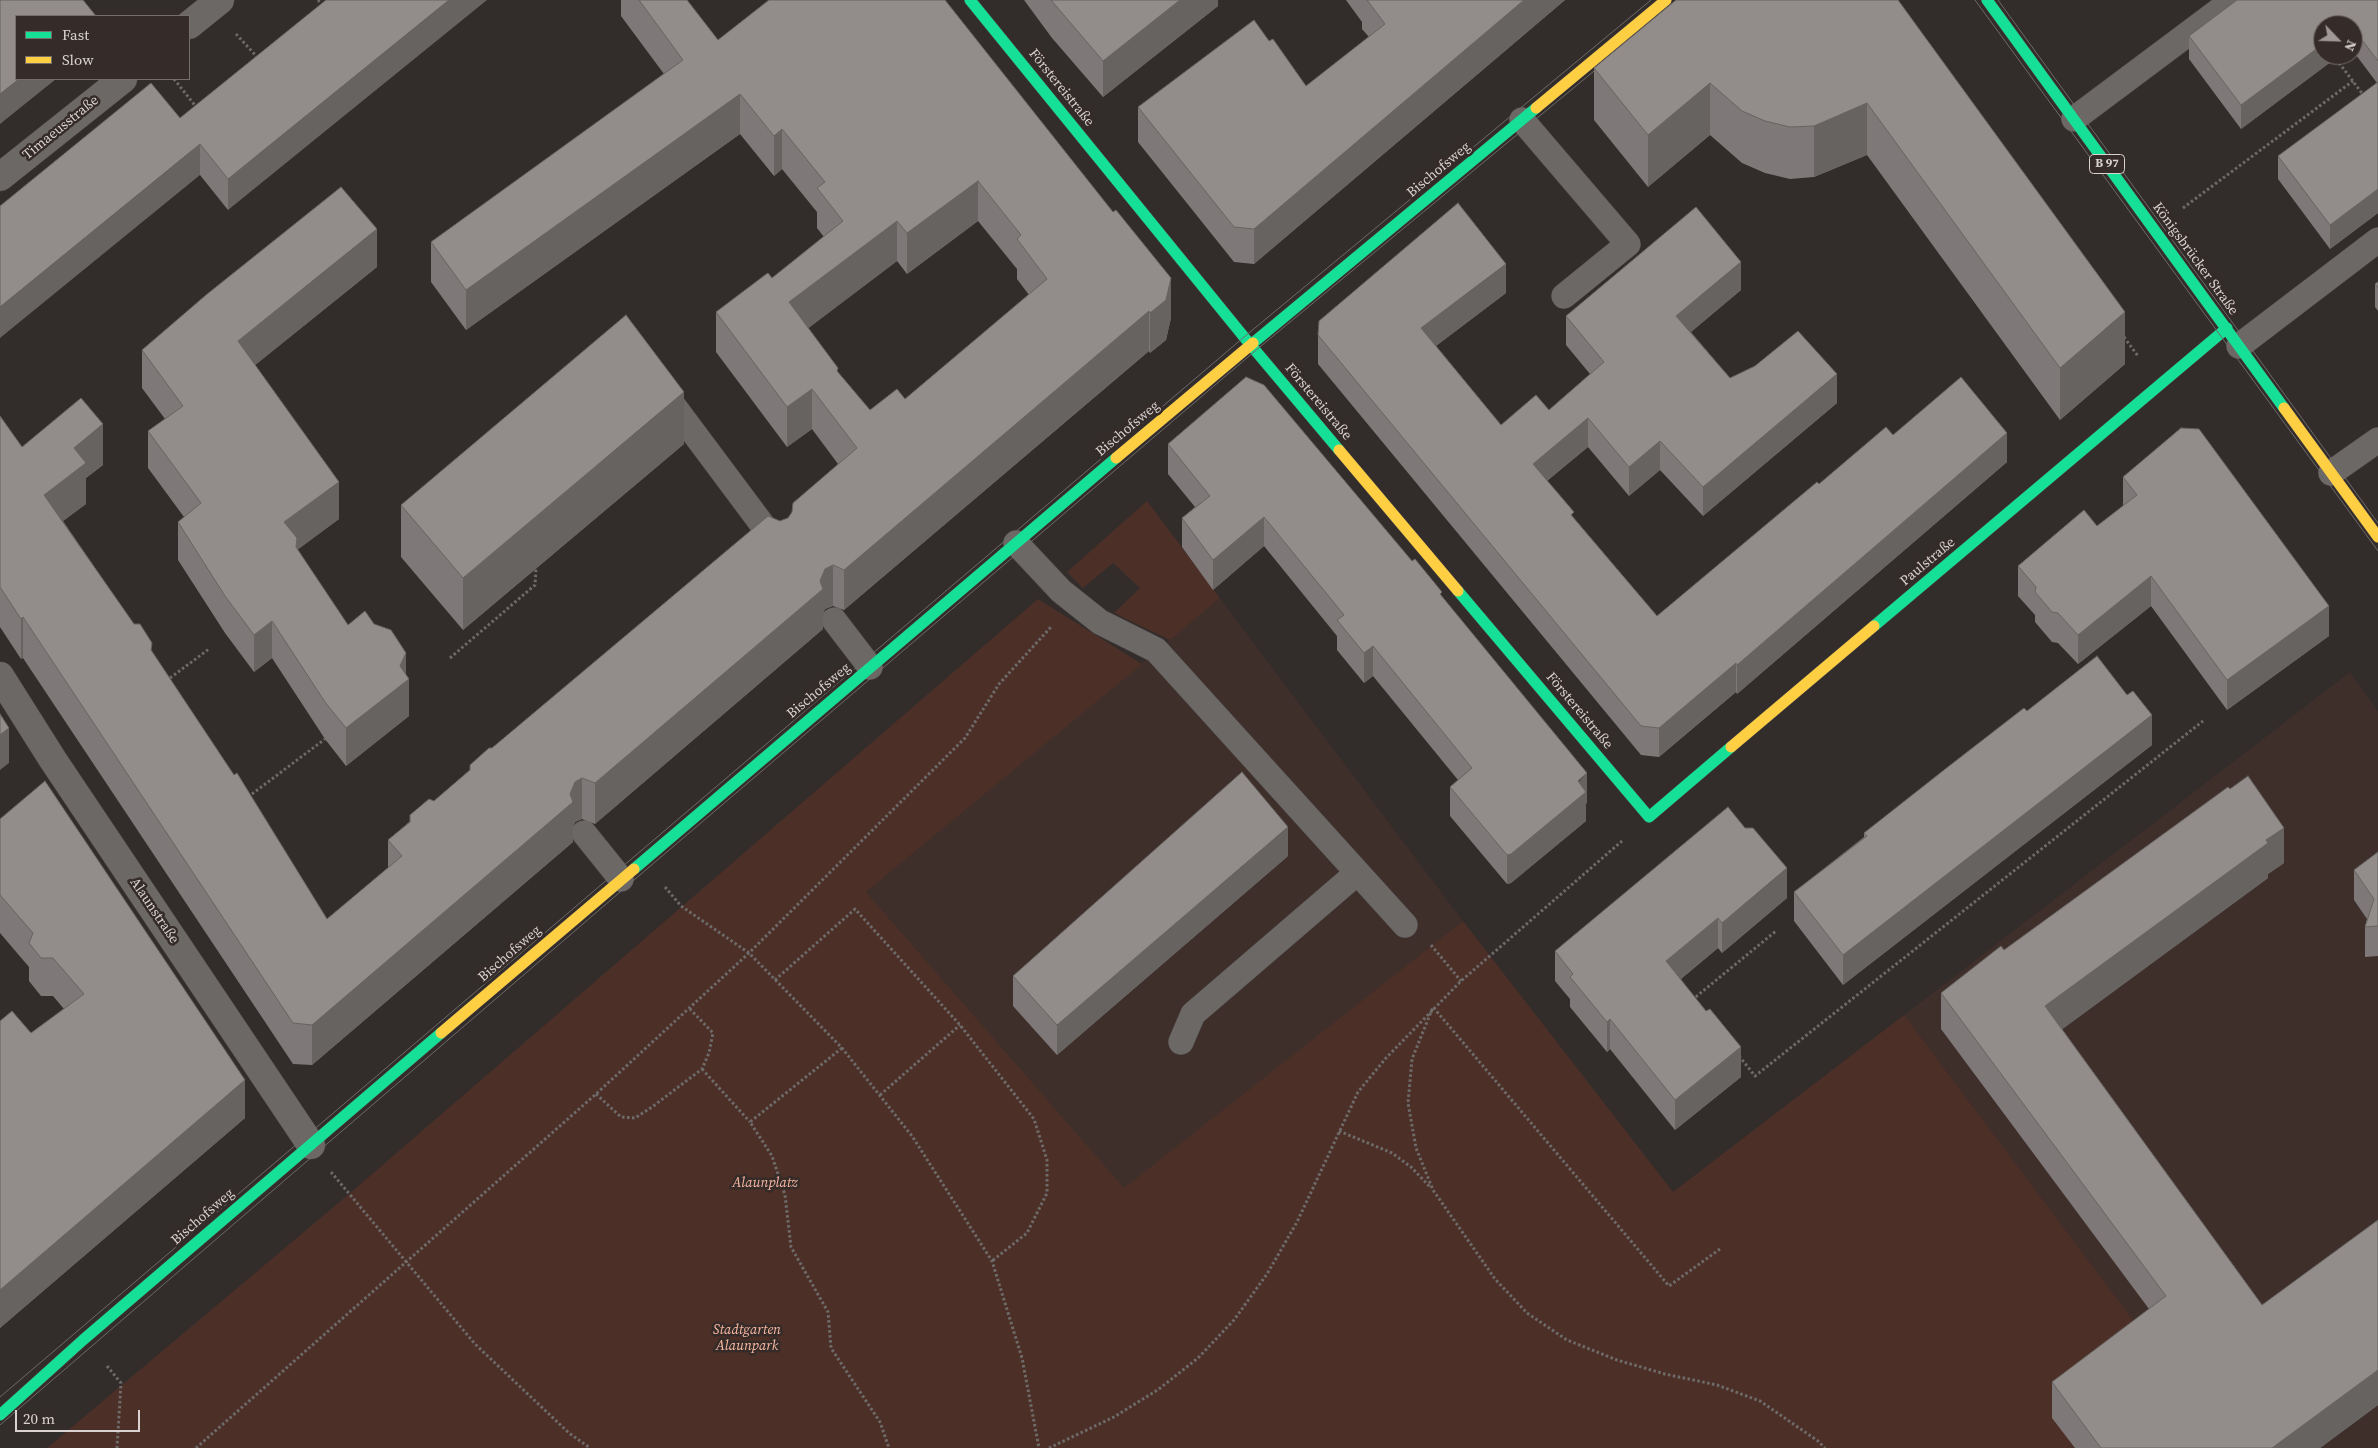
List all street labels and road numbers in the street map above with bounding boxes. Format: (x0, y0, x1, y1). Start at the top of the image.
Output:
street label: Förstereistraße (1025, 46, 1097, 130)
street label: Timaeusstraße (20, 92, 102, 164)
street label: Bischofsweg (1404, 139, 1474, 201)
road number: B 97 (2090, 154, 2124, 173)
street label: Königsbrücker Straße (2149, 199, 2241, 319)
street label: Förstereistraße (1281, 360, 1355, 444)
street label: Bischofsweg (1093, 398, 1163, 460)
street label: Paulstraße (1897, 534, 1959, 590)
street label: Bischofsweg (784, 660, 854, 722)
street label: Förstereistraße (1542, 669, 1616, 753)
street label: Alaunstraße (126, 875, 182, 947)
street label: Bischofsweg (475, 922, 545, 986)
street label: Bischofsweg (168, 1185, 238, 1249)

